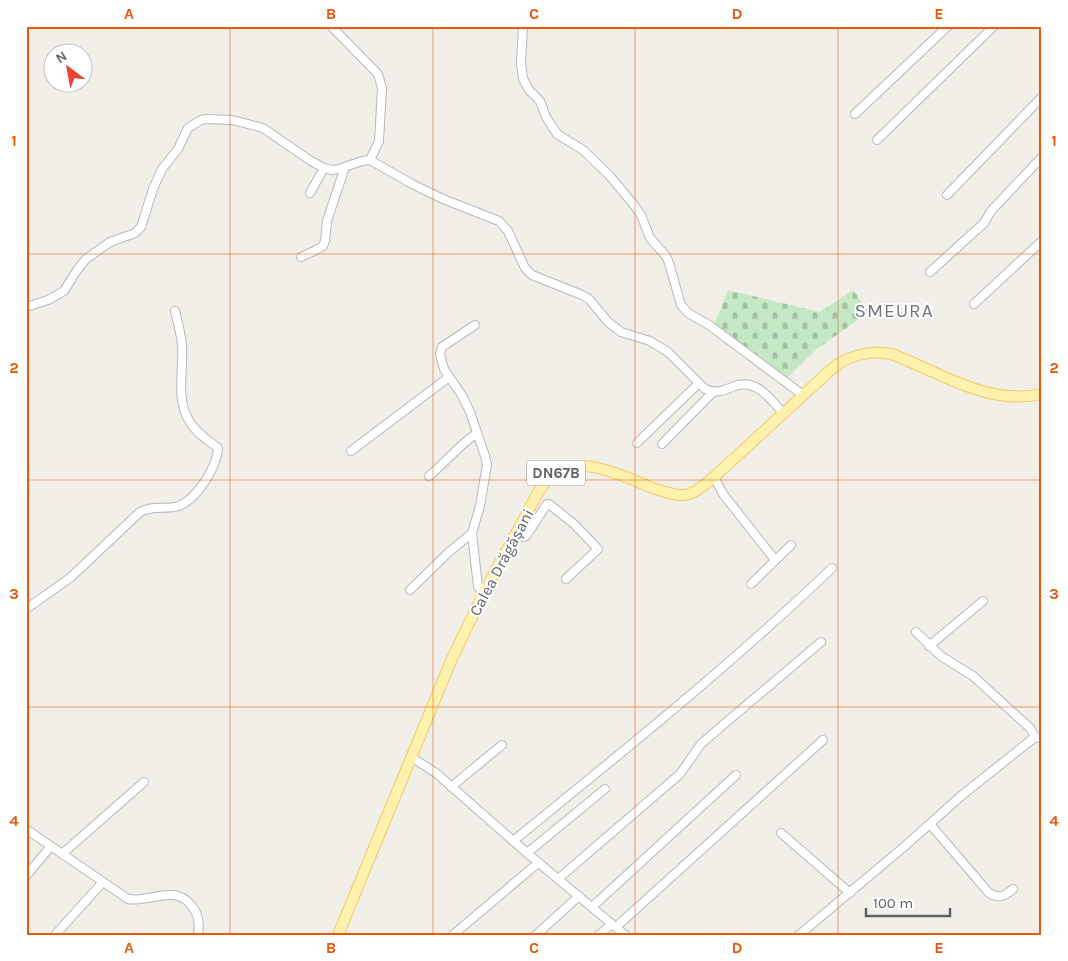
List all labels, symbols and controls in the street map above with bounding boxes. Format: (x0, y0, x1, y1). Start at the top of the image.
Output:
text: A (124, 4, 134, 23)
text: B (326, 4, 336, 23)
text: C (529, 4, 539, 23)
text: D (732, 4, 743, 23)
text: E (934, 4, 944, 23)
north arrow (42, 42, 92, 92)
text: N (53, 48, 70, 67)
text: 1 (11, 131, 17, 150)
text: 1 (1051, 131, 1057, 150)
district label: SMEURA (854, 300, 934, 322)
text: 2 (9, 358, 19, 377)
text: 2 (1049, 358, 1059, 377)
road number: DN67B (527, 460, 585, 486)
street label: Calea Drăgășani (465, 505, 538, 619)
text: 3 (9, 584, 19, 603)
text: 3 (1049, 584, 1059, 603)
text: 4 (9, 811, 19, 830)
text: 4 (1049, 811, 1059, 830)
scale bar (866, 886, 949, 918)
text: 100 m (873, 894, 913, 912)
text: A (124, 938, 134, 957)
text: B (326, 938, 336, 957)
text: C (529, 938, 539, 957)
text: D (732, 938, 743, 957)
text: E (934, 938, 944, 957)

